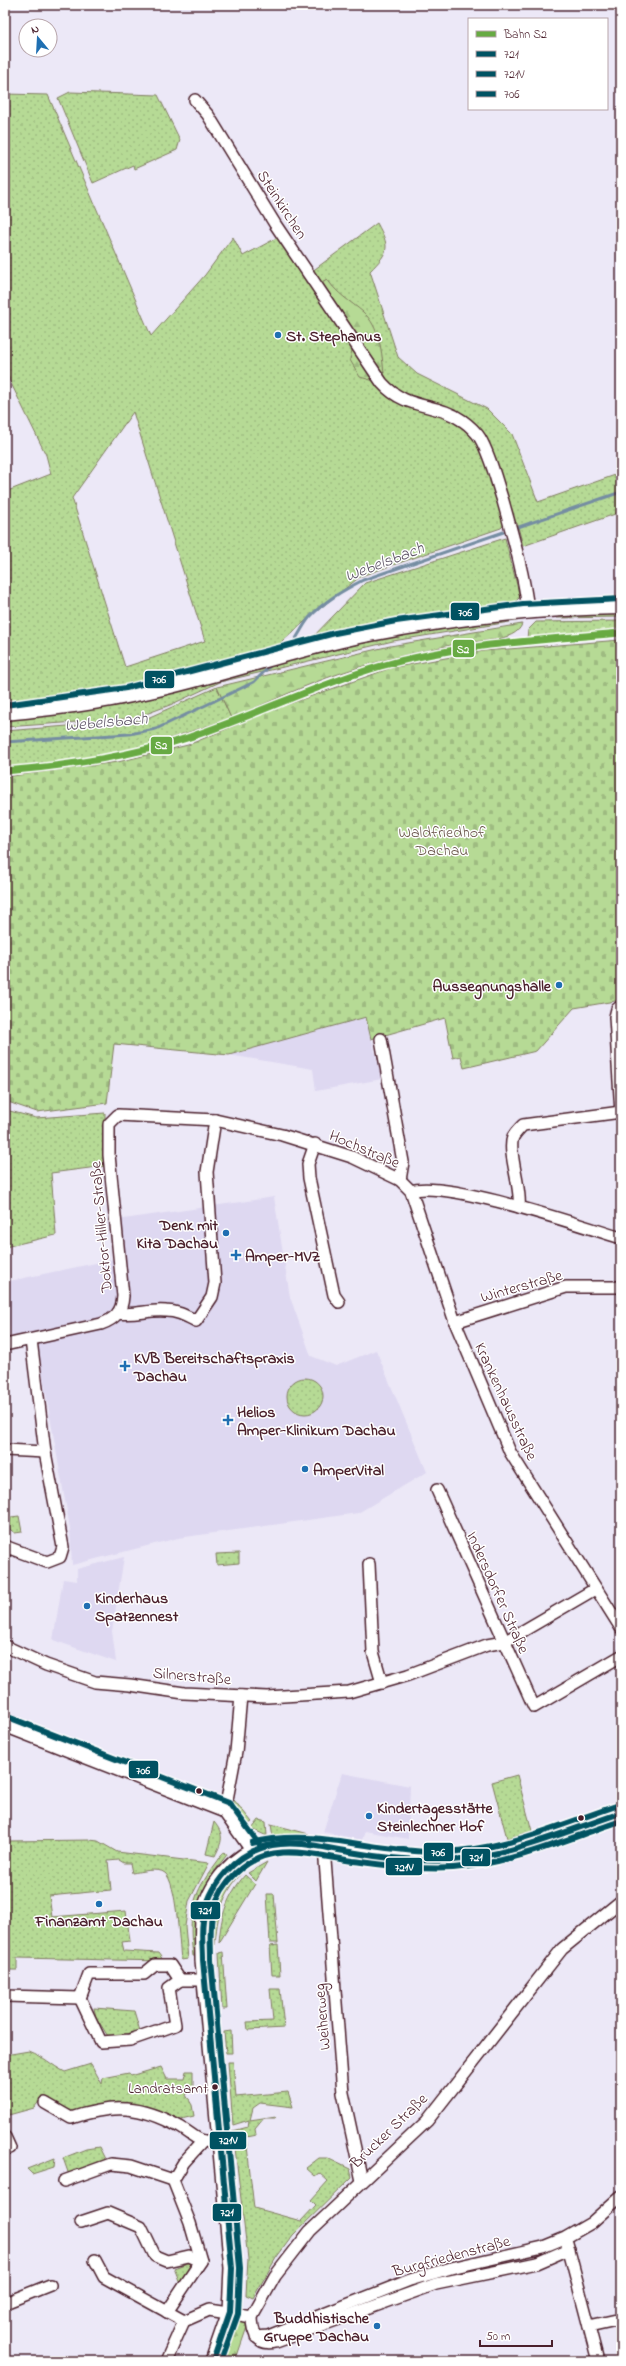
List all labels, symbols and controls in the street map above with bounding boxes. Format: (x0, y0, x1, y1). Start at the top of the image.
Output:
north arrow (18, 18, 58, 58)
legend (468, 18, 608, 110)
text: N (29, 21, 41, 38)
text: Bahn S2 (503, 26, 547, 44)
text: 721 (504, 46, 519, 64)
text: 721V (504, 66, 525, 84)
text: 706 (504, 86, 520, 104)
street label: Steinkirchen (250, 166, 313, 245)
place label: St. Stephanus (286, 325, 381, 349)
marker: St. Stephanus (273, 330, 283, 340)
water label: Webelsbach (341, 536, 428, 589)
line badge: 706 (450, 602, 480, 621)
text: 706 (458, 605, 472, 621)
line badge: S2 (452, 639, 475, 658)
text: S2 (457, 642, 470, 658)
line badge: 706 (144, 670, 175, 689)
text: 706 (152, 672, 166, 688)
water label: Webelsbach (64, 706, 149, 739)
line badge: S2 (150, 736, 173, 755)
text: S2 (155, 738, 168, 754)
park label: Waldfriedhof Dachau (398, 821, 486, 863)
place label: Aussegnungshalle (432, 975, 552, 1000)
marker: Aussegnungshalle (554, 980, 564, 990)
street label: Hochstraße (325, 1124, 404, 1176)
street label: Doktor-Hiller-Straße (84, 1159, 120, 1294)
place label: Denk mit Kita Dachau (137, 1214, 219, 1256)
marker: Denk mit Kita Dachau (221, 1228, 231, 1238)
place label: Amper-MVZ (245, 1245, 320, 1269)
marker: Amper-MVZ (230, 1249, 242, 1261)
street label: Winterstraße (478, 1264, 566, 1310)
street label: Krankenhausstraße (467, 1339, 543, 1465)
place label: KVB Bereitschaftspraxis Dachau (133, 1347, 295, 1389)
marker: KVB Bereitschaftspraxis Dachau (119, 1360, 131, 1372)
place label: Helios Amper-Klinikum Dachau (237, 1401, 396, 1443)
marker: Helios Amper-Klinikum Dachau (222, 1414, 234, 1426)
place label: AmperVital (313, 1459, 384, 1483)
marker: AmperVital (300, 1464, 310, 1474)
street label: Indersdorfer Straße (459, 1528, 535, 1659)
place label: Kinderhaus Spatzennest (95, 1587, 179, 1629)
marker: Kinderhaus Spatzennest (82, 1601, 92, 1611)
street label: Silnerstraße (152, 1662, 233, 1692)
line badge: 706 (128, 1760, 159, 1779)
text: 706 (136, 1763, 150, 1779)
unlabelled marker (194, 1786, 204, 1796)
place label: Kindertagesstätte Steinlechner Hof (377, 1797, 494, 1839)
marker: Kindertagesstätte Steinlechner Hof (364, 1811, 374, 1821)
unlabelled marker (576, 1813, 586, 1823)
line badge: 706 (423, 1842, 454, 1862)
text: 706 (431, 1845, 445, 1861)
line badge: 721 (461, 1848, 491, 1867)
text: 721 (469, 1850, 483, 1866)
line badge: 721V (385, 1857, 423, 1876)
text: 721V (395, 1860, 414, 1876)
marker: Finanzamt Dachau (94, 1899, 104, 1909)
line badge: 721 (190, 1901, 221, 1920)
text: 721 (198, 1903, 212, 1919)
place label: Finanzamt Dachau (34, 1910, 163, 1934)
street label: Weiherweg (308, 1982, 338, 2051)
place label: Landratsamt (128, 2078, 208, 2100)
marker: Landratsamt (210, 2082, 220, 2092)
street label: Brucker Straße (344, 2088, 434, 2175)
line badge: 721V (209, 2131, 247, 2150)
text: 721V (219, 2133, 238, 2149)
line badge: 721 (212, 2203, 242, 2222)
text: 721 (220, 2205, 234, 2221)
street label: Burgfriedenstraße (389, 2230, 514, 2284)
place label: Buddhistische Gruppe Dachau (263, 2307, 370, 2349)
marker: Buddhistische Gruppe Dachau (372, 2321, 382, 2331)
scale bar (480, 2322, 552, 2348)
text: 50 m (486, 2328, 510, 2346)

